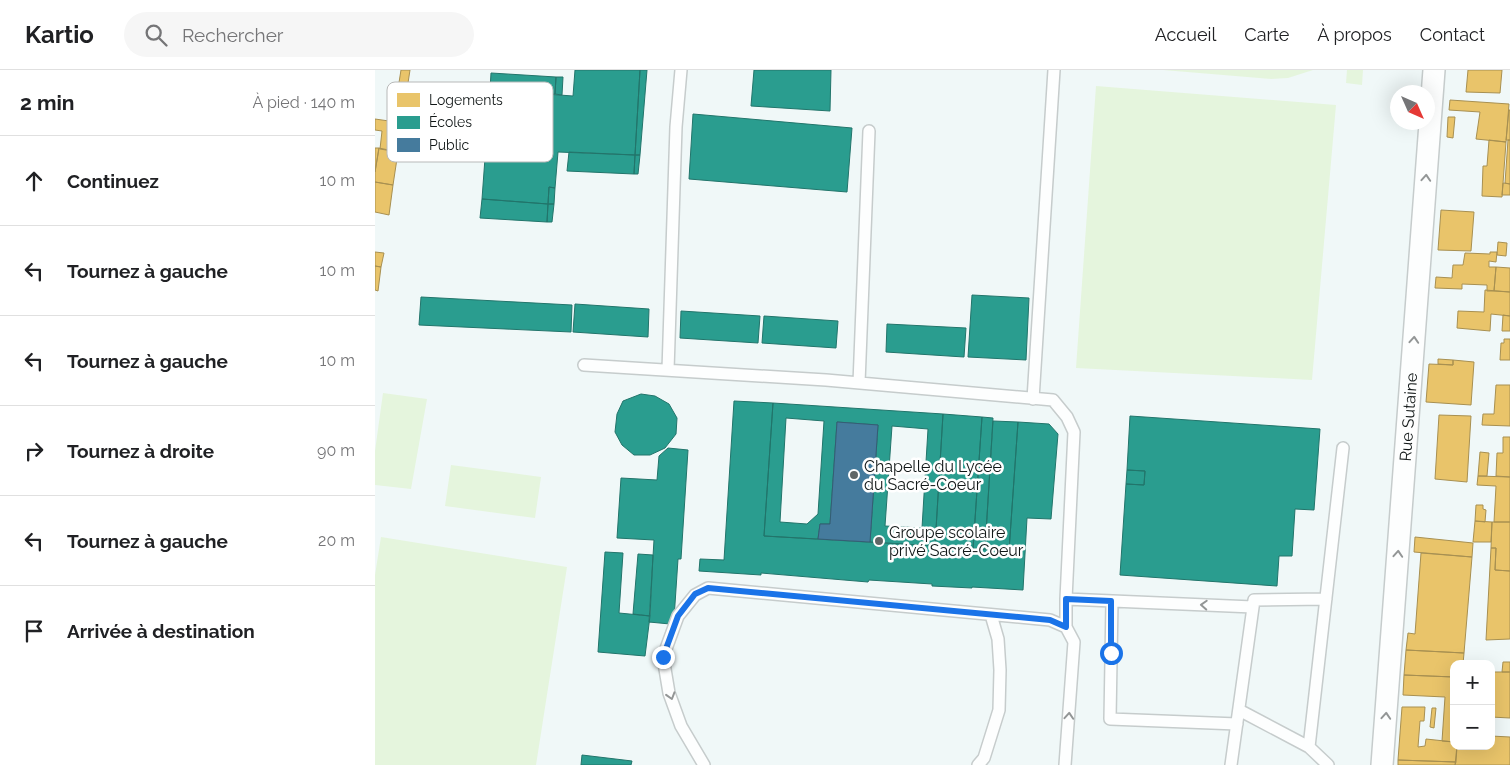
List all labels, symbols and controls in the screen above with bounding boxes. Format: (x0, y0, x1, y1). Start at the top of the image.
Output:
search box (124, 12, 474, 57)
text: Kartio (25, 20, 94, 49)
icon: search (142, 21, 170, 49)
text: Rechercher (182, 24, 284, 46)
text: Accueil (1155, 24, 1216, 45)
text: Carte (1244, 24, 1289, 45)
text: À propos (1317, 24, 1392, 45)
text: Contact (1420, 24, 1485, 45)
legend (387, 82, 553, 162)
north arrow (1390, 85, 1435, 130)
text: 2 min (20, 90, 74, 115)
text: Logements (429, 92, 503, 108)
text: À pied · 140 m (253, 93, 355, 112)
text: Écoles (429, 113, 472, 130)
text: Public (429, 137, 470, 153)
icon: ahead (20, 167, 48, 195)
text: Continuez (67, 170, 159, 192)
text: 10 m (320, 171, 355, 190)
one-way arrow (1420, 174, 1431, 182)
icon: left (20, 257, 48, 285)
text: Tournez à gauche (67, 260, 228, 282)
text: 10 m (320, 261, 355, 280)
one-way arrow (1408, 336, 1419, 344)
icon: left (20, 347, 48, 375)
text: Tournez à gauche (67, 350, 228, 372)
text: 10 m (320, 351, 355, 370)
street label: Rue Sutaine (1395, 372, 1421, 462)
icon: right (20, 437, 48, 465)
text: Tournez à droite (67, 440, 214, 462)
text: 90 m (317, 441, 355, 460)
place label: Chapelle du Lycée du Sacré-Coeur (864, 457, 1002, 494)
marker: Chapelle du Lycée du Sacré-Coeur (848, 469, 860, 481)
place label: Groupe scolaire privé Sacré-Coeur (889, 523, 1024, 560)
icon: left (20, 527, 48, 555)
text: Tournez à gauche (67, 530, 228, 552)
text: 20 m (318, 531, 355, 550)
marker: Groupe scolaire privé Sacré-Coeur (873, 535, 885, 547)
one-way arrow (1392, 550, 1403, 558)
one-way arrow (1200, 600, 1208, 610)
icon: arrive (20, 617, 48, 645)
text: Arrivée à destination (67, 620, 255, 642)
route start (1100, 642, 1123, 665)
route end (652, 646, 675, 669)
map controls (1450, 660, 1495, 750)
button: + (1450, 660, 1495, 705)
one-way arrow (665, 692, 675, 700)
button: − (1450, 705, 1495, 750)
one-way arrow (1063, 712, 1074, 720)
one-way arrow (1380, 712, 1391, 720)

